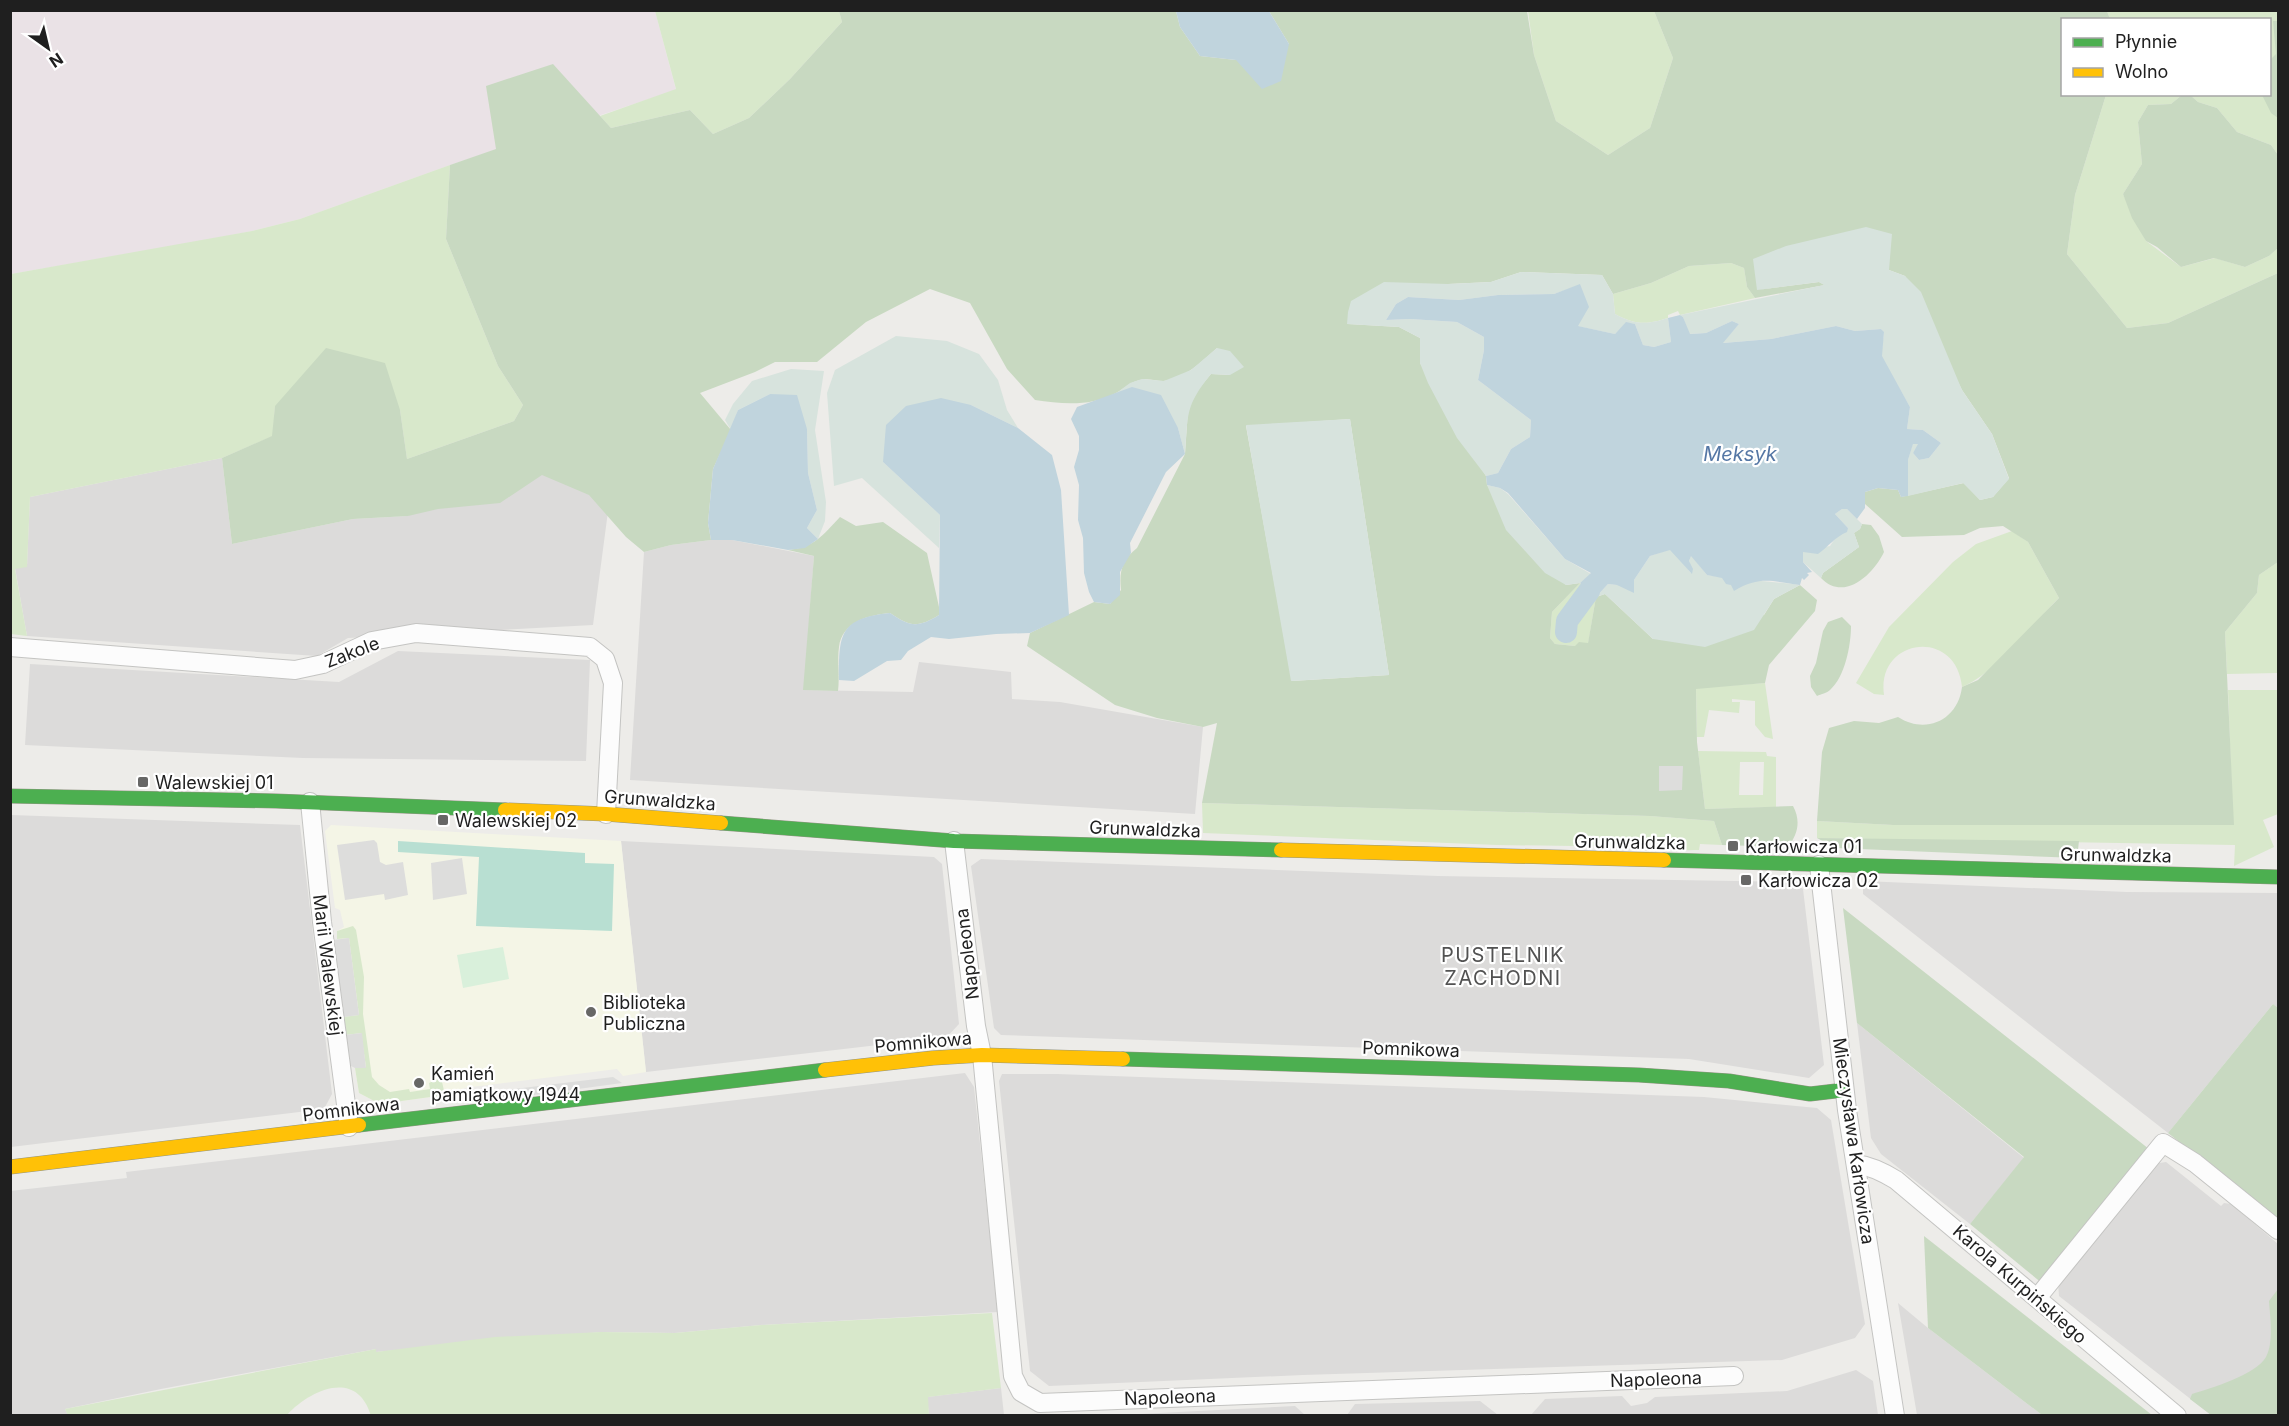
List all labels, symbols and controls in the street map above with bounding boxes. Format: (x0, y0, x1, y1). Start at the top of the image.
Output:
north arrow (18, 18, 78, 78)
legend (2061, 18, 2271, 96)
text: Płynnie (2115, 31, 2177, 52)
text: N (46, 49, 67, 72)
text: Wolno (2115, 61, 2168, 82)
water label: Meksyk (1703, 442, 1778, 466)
street label: Zakole (322, 632, 382, 672)
place label: Walewskiej 01 (155, 772, 274, 793)
marker: Walewskiej 01 (136, 775, 150, 789)
street label: Grunwaldzka (604, 786, 716, 814)
place label: Walewskiej 02 (455, 810, 577, 831)
marker: Walewskiej 02 (436, 813, 450, 827)
street label: Grunwaldzka (1089, 817, 1201, 841)
street label: Grunwaldzka (1574, 831, 1686, 853)
place label: Karłowicza 01 (1745, 836, 1862, 857)
marker: Karłowicza 01 (1726, 839, 1740, 853)
street label: Grunwaldzka (2060, 844, 2172, 866)
place label: Karłowicza 02 (1758, 870, 1879, 891)
marker: Karłowicza 02 (1739, 873, 1753, 887)
street label: Marii Walewskiej (309, 893, 347, 1037)
street label: Napoleona (951, 907, 983, 1001)
district label: PUSTELNIK ZACHODNI (1441, 943, 1565, 990)
place label: Biblioteka Publiczna (603, 992, 686, 1034)
marker: Biblioteka Publiczna (584, 1005, 598, 1019)
street label: Pomnikowa (873, 1027, 973, 1057)
street label: Mieczysława Karłowicza (1829, 1036, 1879, 1246)
street label: Pomnikowa (1362, 1037, 1460, 1061)
place label: Kamień pamiątkowy 1944 (431, 1063, 580, 1105)
marker: Kamień pamiątkowy 1944 (412, 1076, 426, 1090)
street label: Pomnikowa (301, 1093, 401, 1125)
street label: Karola Kurpińskiego (1949, 1220, 2091, 1348)
street label: Napoleona (1610, 1367, 1702, 1391)
street label: Napoleona (1124, 1385, 1216, 1409)

